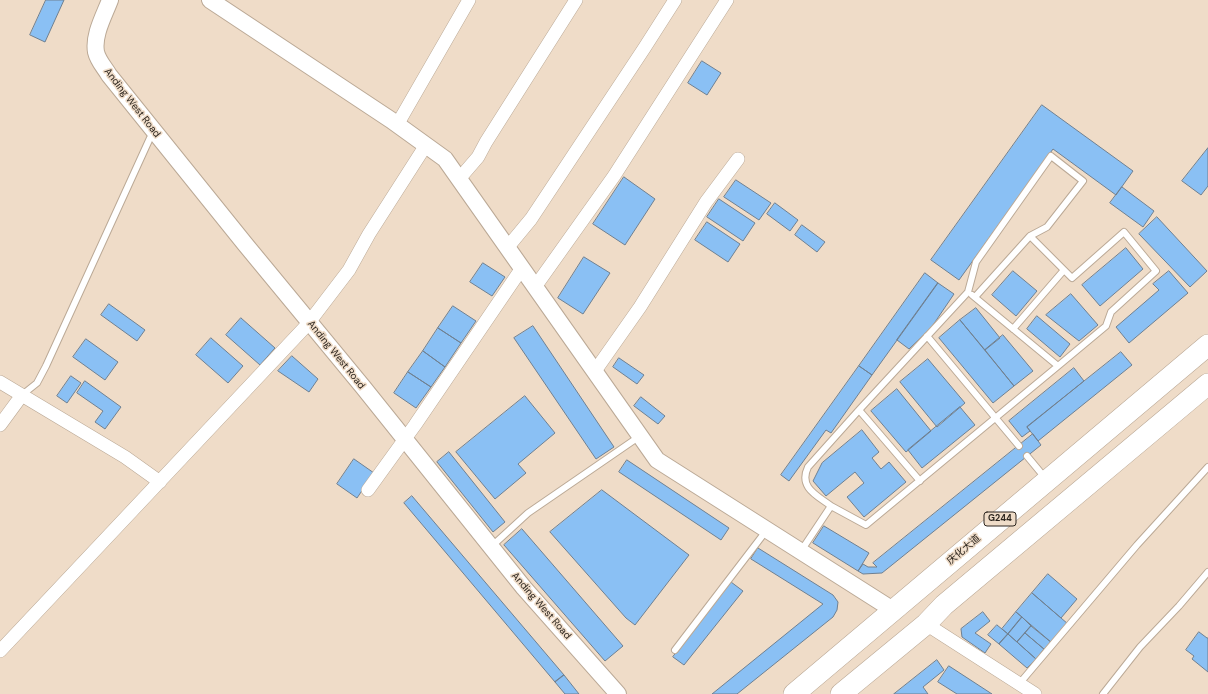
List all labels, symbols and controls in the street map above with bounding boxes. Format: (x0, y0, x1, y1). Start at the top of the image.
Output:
street label: Anding West Road (101, 66, 163, 140)
street label: Anding West Road (305, 318, 367, 392)
road number: G244 (984, 512, 1016, 526)
street label: 庆化大道 (945, 533, 983, 567)
street label: Anding West Road (509, 570, 573, 642)

